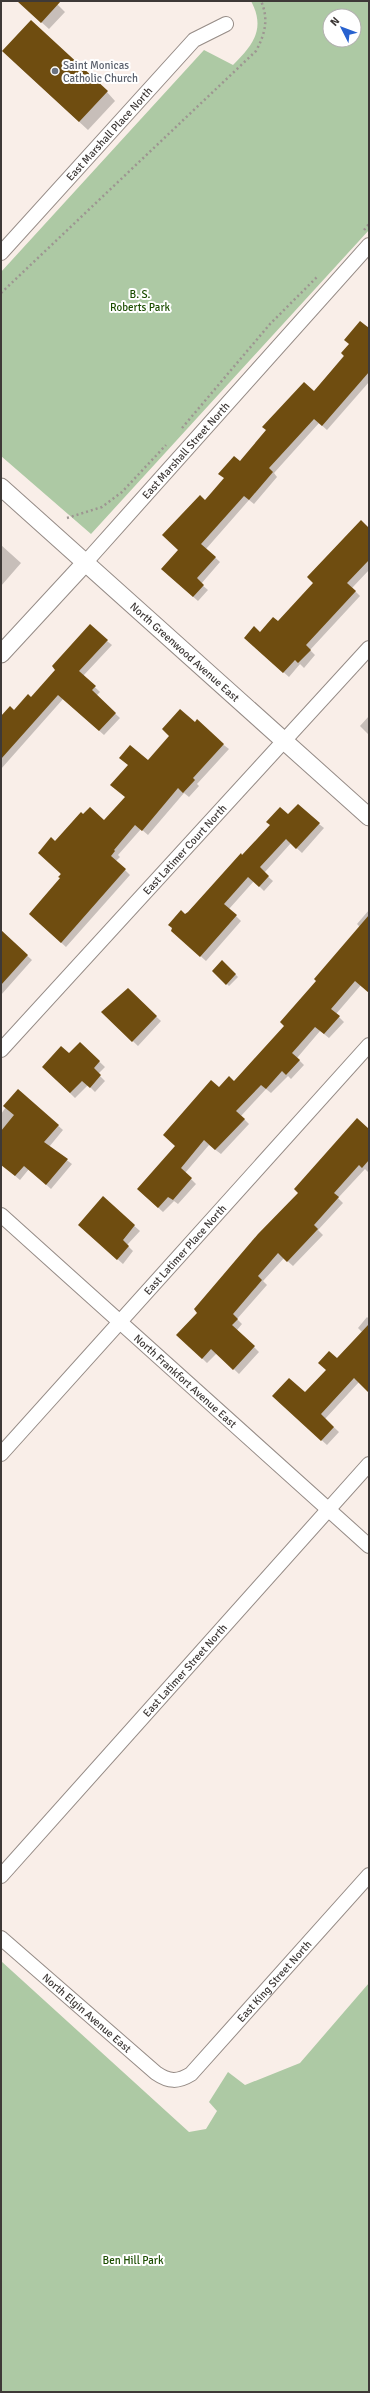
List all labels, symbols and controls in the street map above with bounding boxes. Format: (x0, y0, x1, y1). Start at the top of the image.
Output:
north arrow (322, 8, 362, 48)
text: N (328, 14, 342, 29)
place label: Saint Monicas Catholic Church (63, 59, 138, 85)
marker: Saint Monicas Catholic Church (50, 66, 60, 76)
street label: East Marshall Place North (63, 84, 155, 183)
park label: B. S. Roberts Park (110, 288, 170, 314)
street label: East Marshall Street North (139, 399, 232, 501)
street label: North Greenwood Avenue East (128, 600, 242, 704)
street label: East Latimer Court North (140, 801, 229, 897)
street label: East Latimer Place North (141, 1202, 229, 1297)
street label: North Frankfort Avenue East (131, 1331, 239, 1430)
street label: East Latimer Street North (140, 1621, 230, 1719)
street label: East King Street North (234, 1938, 314, 2025)
street label: North Elgin Avenue East (40, 1971, 134, 2055)
park label: Ben Hill Park (103, 2254, 164, 2267)

